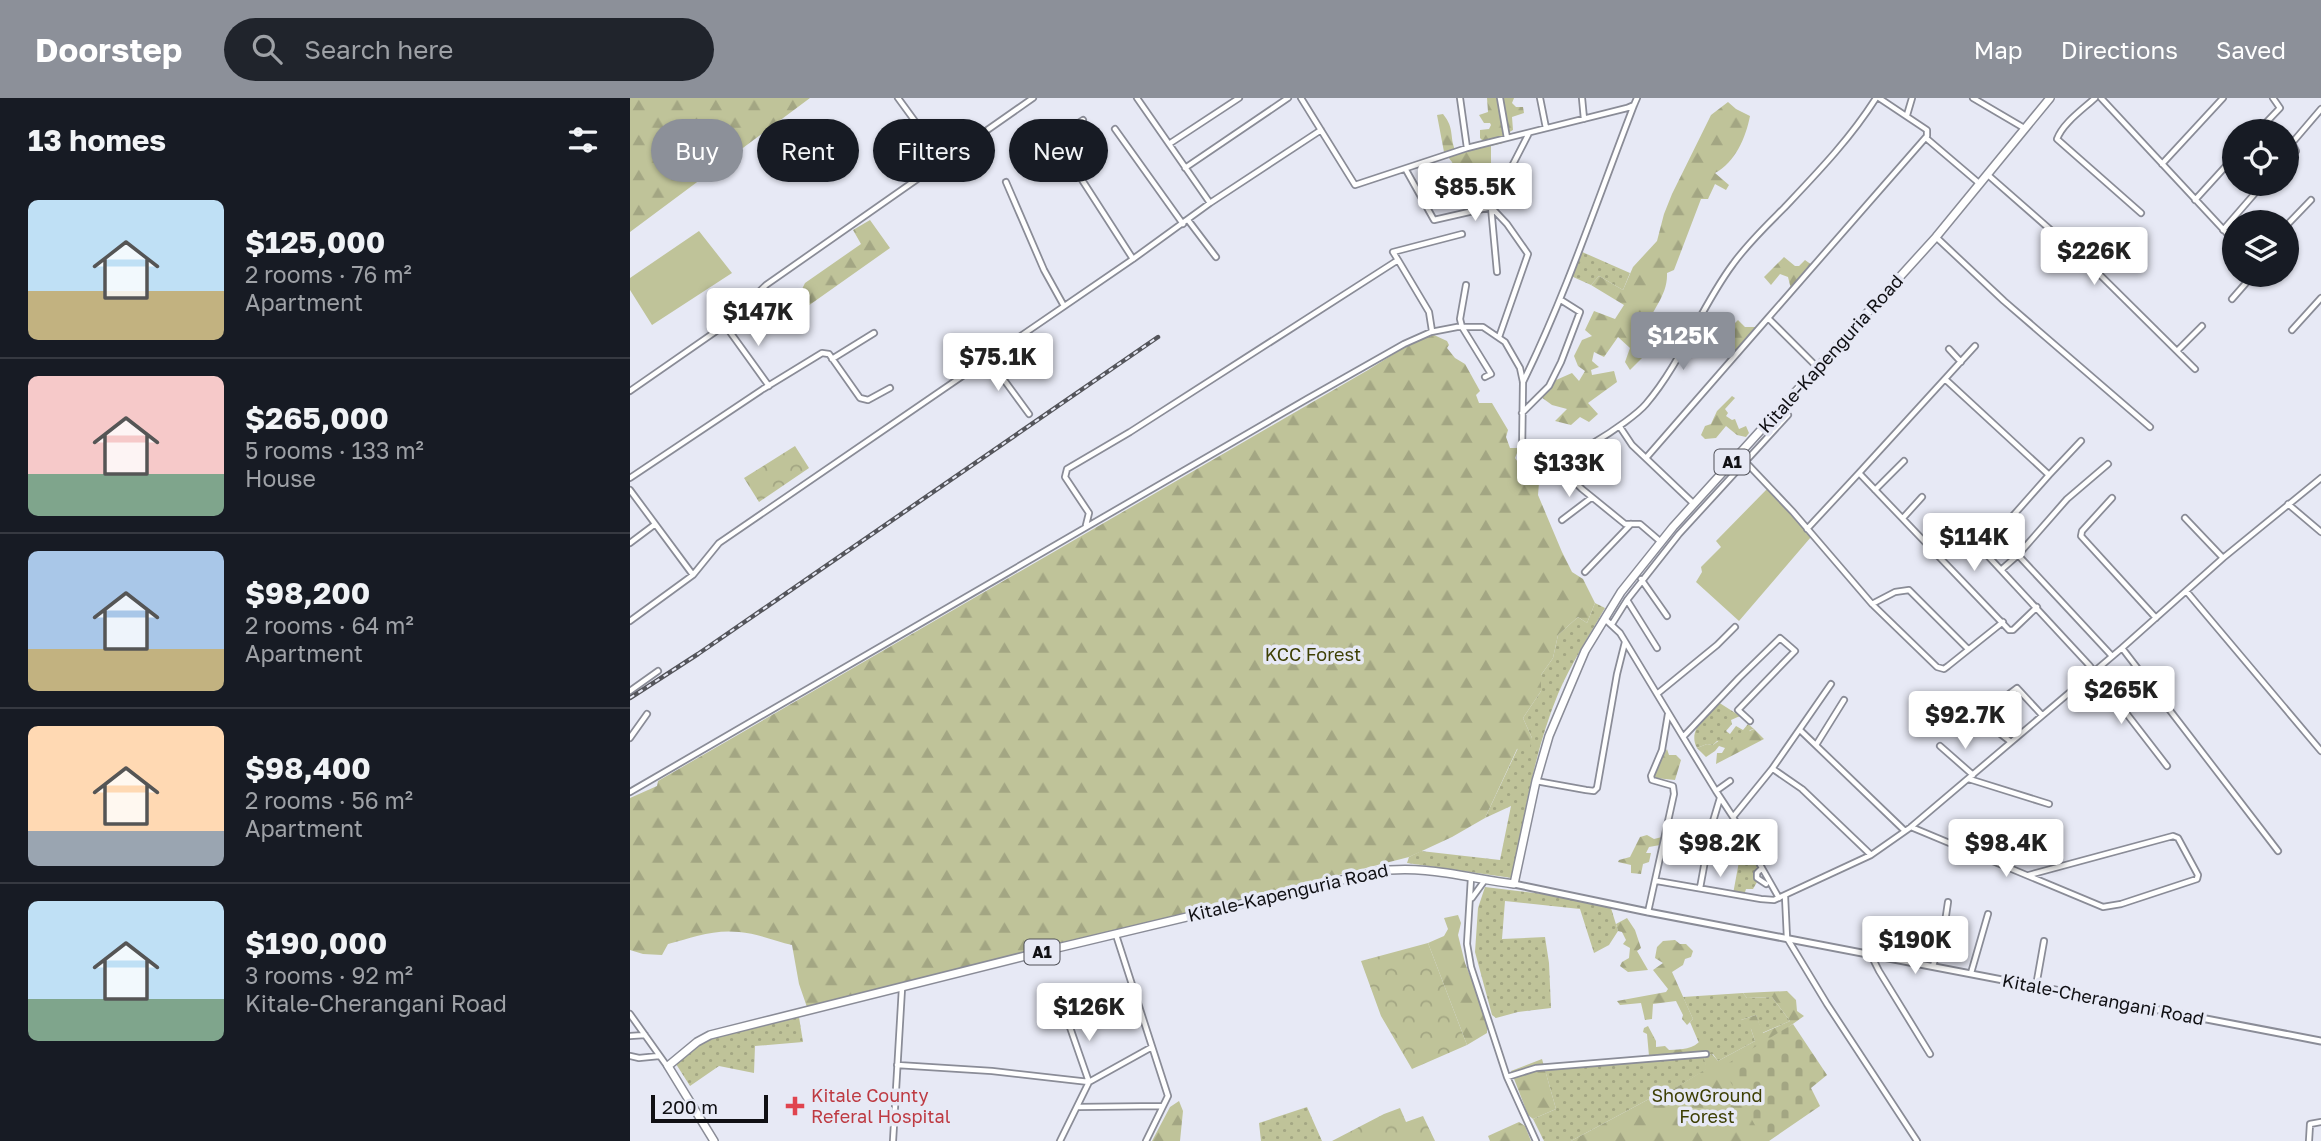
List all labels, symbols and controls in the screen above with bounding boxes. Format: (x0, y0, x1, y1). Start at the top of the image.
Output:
search box (224, 18, 714, 81)
text: Doorstep (35, 30, 182, 69)
icon: search (248, 30, 286, 68)
text: Search here (304, 34, 453, 65)
text: Map (1974, 35, 2023, 64)
text: Directions (2061, 35, 2178, 64)
text: Saved (2216, 35, 2286, 64)
chip: Buy (651, 119, 743, 182)
chip: Rent (757, 119, 859, 182)
chip: Filters (873, 119, 995, 182)
chip: New (1009, 119, 1108, 182)
map controls (2222, 119, 2299, 287)
button: locate (2222, 119, 2299, 196)
icon: filters (564, 121, 602, 159)
text: 13 homes (28, 122, 166, 158)
pin: $85.5K (1418, 164, 1532, 223)
text: $85.5K (1434, 172, 1516, 200)
button: layers (2222, 210, 2299, 287)
text: $125,000 (245, 224, 385, 260)
icon: home (84, 228, 168, 312)
pin: $226K (2045, 228, 2143, 287)
text: $226K (2057, 236, 2131, 264)
text: 2 rooms · 76 m² (245, 260, 412, 288)
street label: Kitale-Kapenguria Road (1753, 270, 1907, 437)
text: Apartment (245, 288, 363, 316)
pin: $147K (709, 288, 807, 348)
text: $147K (723, 297, 793, 325)
pin: $125K (1634, 313, 1732, 372)
text: $125K (1647, 321, 1719, 349)
pin: $75.1K (941, 334, 1055, 393)
text: $75.1K (959, 342, 1037, 370)
text: $265,000 (245, 400, 389, 436)
icon: home (84, 404, 168, 488)
text: 5 rooms · 133 m² (245, 436, 424, 464)
pin: $133K (1520, 440, 1618, 499)
text: $133K (1533, 448, 1605, 476)
road number: A1 (1714, 450, 1750, 474)
text: House (245, 464, 316, 492)
pin: $114K (1925, 514, 2023, 573)
text: $114K (1939, 522, 2009, 550)
text: $98,200 (245, 575, 370, 611)
icon: home (84, 579, 168, 663)
text: 2 rooms · 64 m² (245, 611, 414, 639)
text: Apartment (245, 639, 363, 667)
park label: KCC Forest (1265, 643, 1361, 665)
pin: $265K (2072, 666, 2170, 726)
text: $265K (2084, 675, 2158, 703)
pin: $92.7K (1908, 692, 2022, 751)
text: $92.7K (1925, 700, 2005, 728)
text: $98,400 (245, 750, 371, 786)
icon: home (84, 754, 168, 838)
text: 2 rooms · 56 m² (245, 786, 413, 814)
text: Apartment (245, 814, 363, 842)
pin: $98.2K (1663, 820, 1777, 879)
pin: $98.4K (1949, 820, 2063, 879)
text: $98.2K (1679, 828, 1761, 856)
text: $98.4K (1964, 828, 2048, 856)
street label: Kitale-Kapenguria Road (1185, 858, 1390, 926)
pin: $190K (1866, 916, 1964, 976)
text: $190,000 (245, 925, 387, 961)
text: $190K (1878, 925, 1952, 953)
icon: home (84, 929, 168, 1013)
road number: A1 (1024, 940, 1060, 964)
text: 3 rooms · 92 m² (245, 961, 413, 989)
street label: Kitale-Cherangani Road (2000, 969, 2206, 1029)
pin: $126K (1040, 984, 1138, 1043)
text: Kitale-Cherangani Road (245, 989, 507, 1017)
text: $126K (1053, 992, 1125, 1020)
place label: Kitale County Referal Hospital (811, 1084, 951, 1127)
park label: ShowGround Forest (1651, 1084, 1763, 1127)
scale bar (651, 1092, 768, 1124)
text: 200 m (662, 1095, 718, 1118)
marker: Kitale County Referal Hospital (785, 1096, 805, 1116)

